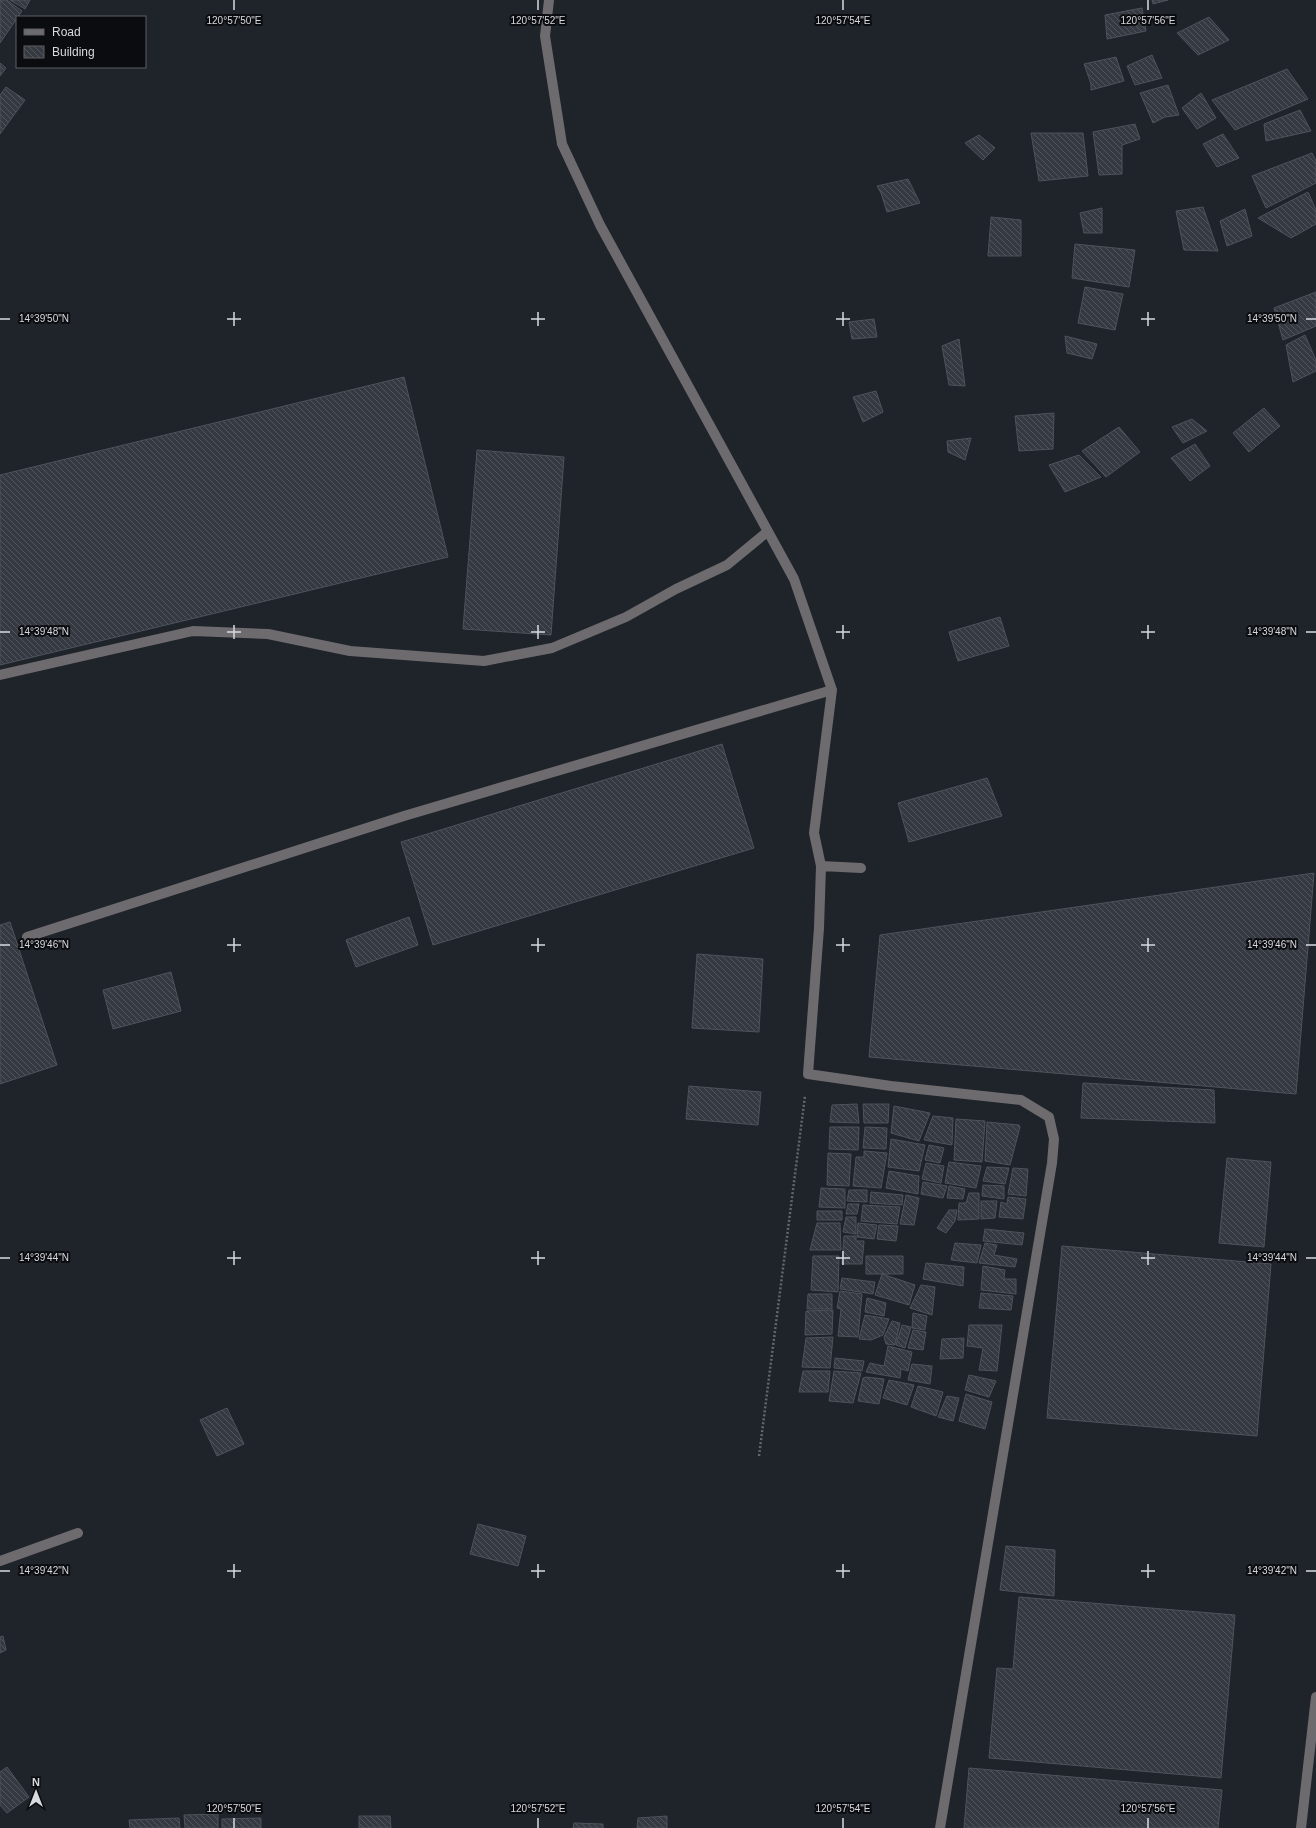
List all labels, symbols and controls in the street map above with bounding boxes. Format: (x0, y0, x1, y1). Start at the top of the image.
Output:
text: 120°57'50"E (206, 15, 262, 26)
text: 120°57'52"E (510, 15, 566, 26)
text: 120°57'54"E (815, 15, 871, 26)
text: 120°57'56"E (1120, 15, 1176, 26)
legend (16, 16, 146, 68)
text: Road (52, 25, 81, 39)
text: Building (52, 45, 95, 59)
text: 14°39'50"N (19, 313, 69, 324)
text: 14°39'50"N (1247, 313, 1297, 324)
text: 14°39'48"N (19, 626, 69, 637)
text: 14°39'48"N (1247, 626, 1297, 637)
text: 14°39'46"N (19, 939, 69, 950)
text: 14°39'46"N (1247, 939, 1297, 950)
text: 14°39'44"N (19, 1252, 69, 1263)
text: 14°39'44"N (1247, 1252, 1297, 1263)
text: 14°39'42"N (19, 1565, 69, 1576)
text: 14°39'42"N (1247, 1565, 1297, 1576)
north arrow (16, 1772, 56, 1812)
text: N (32, 1776, 40, 1788)
text: 120°57'50"E (206, 1803, 262, 1814)
text: 120°57'52"E (510, 1803, 566, 1814)
text: 120°57'54"E (815, 1803, 871, 1814)
text: 120°57'56"E (1120, 1803, 1176, 1814)

